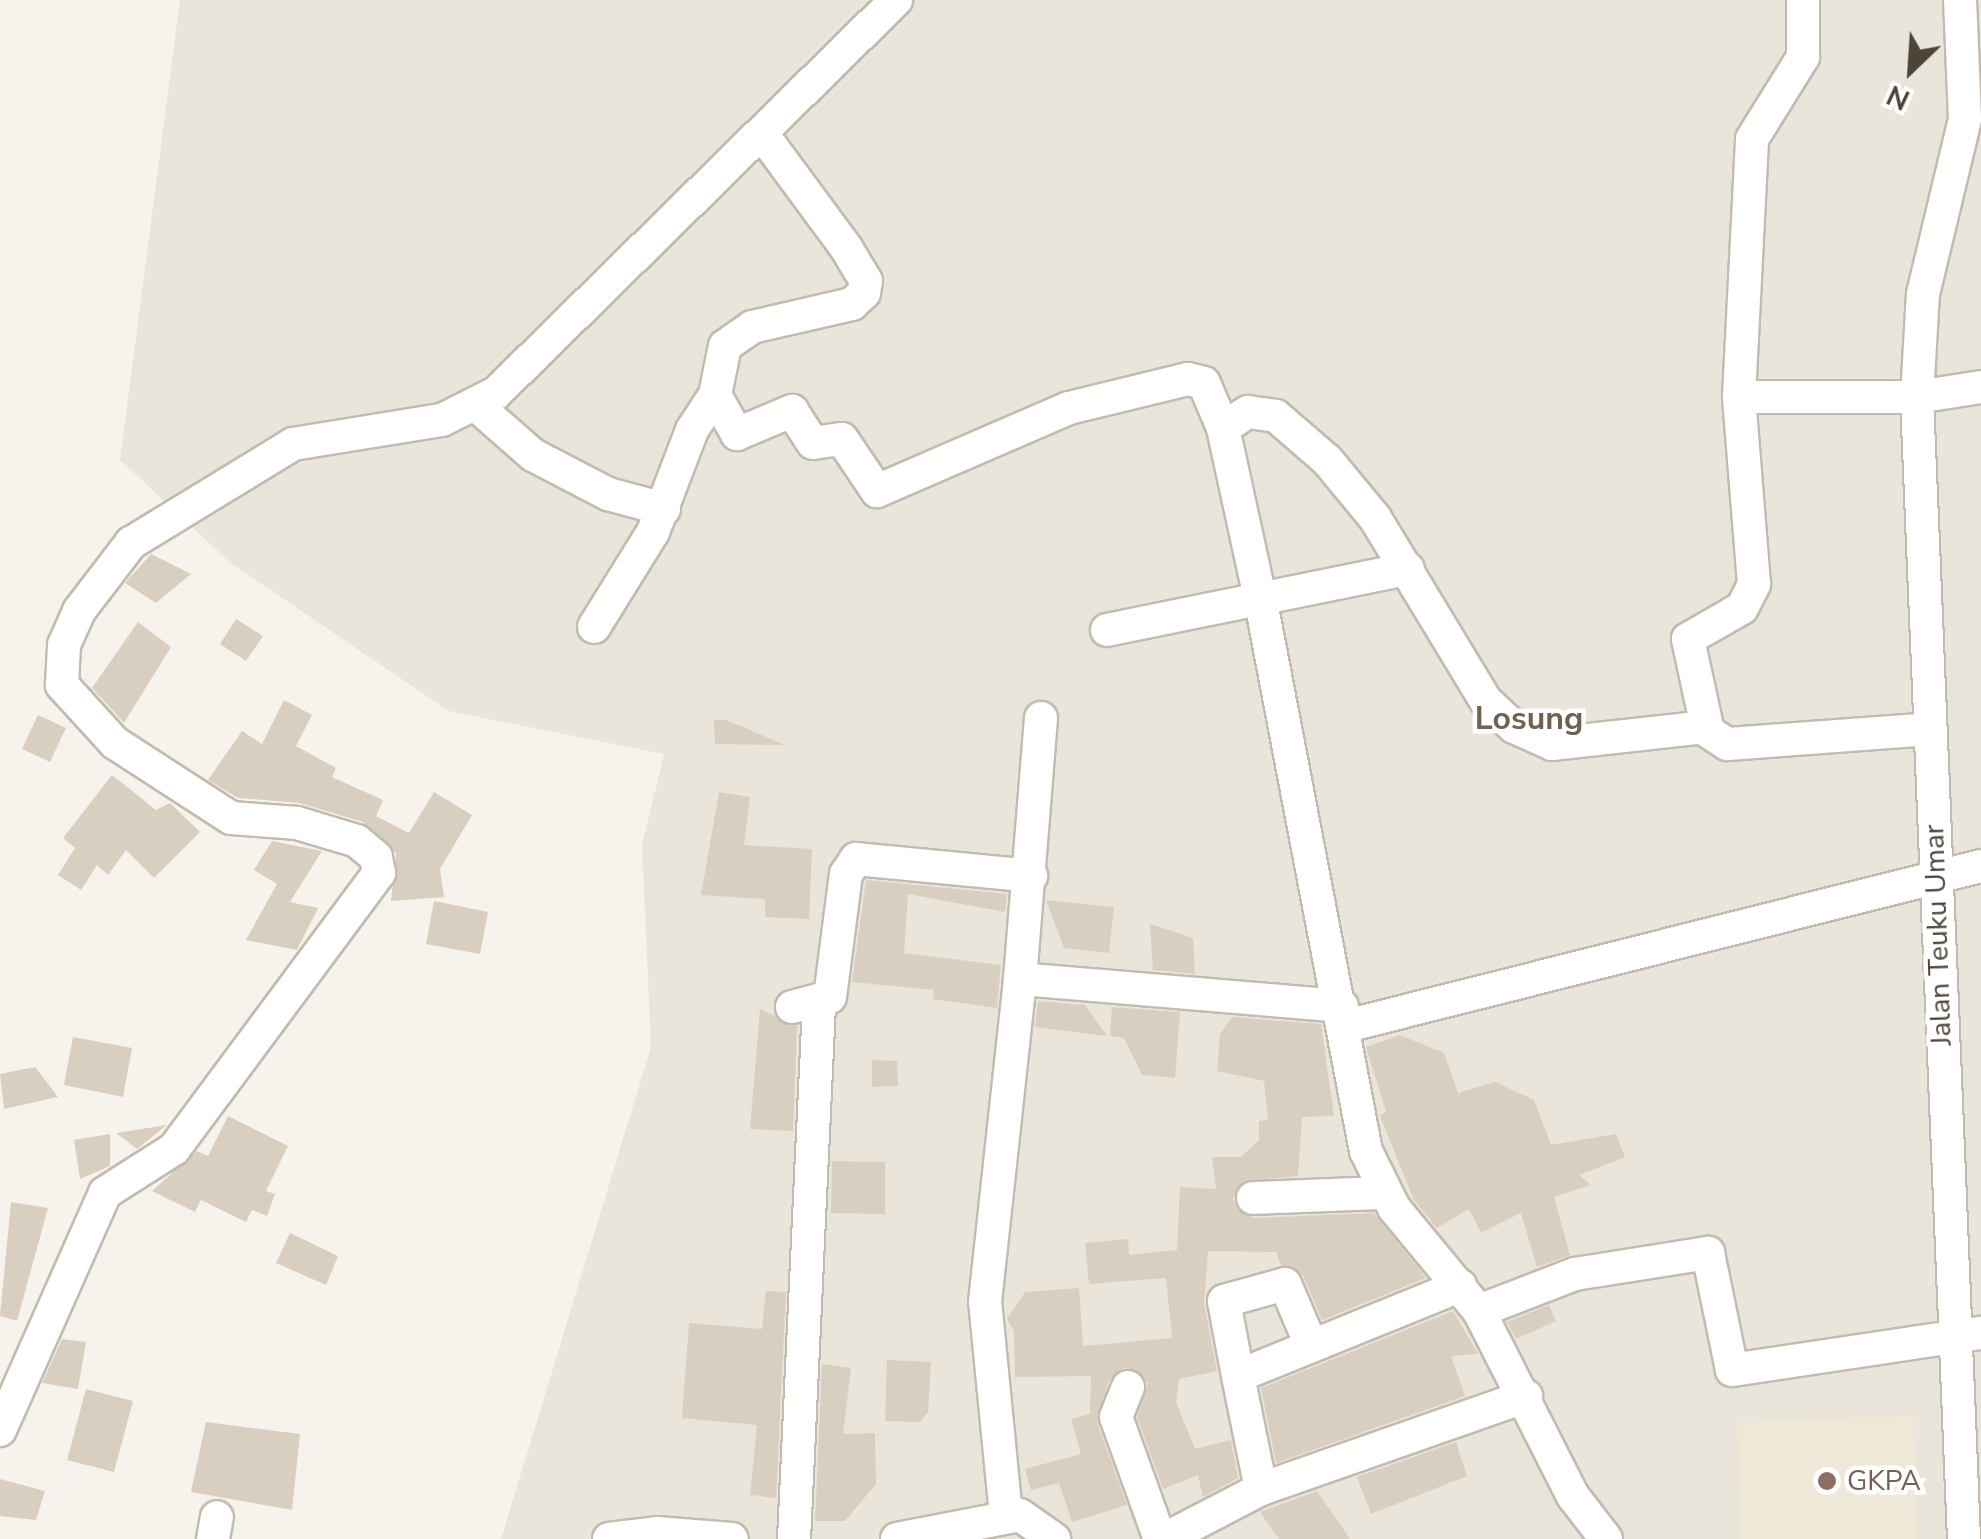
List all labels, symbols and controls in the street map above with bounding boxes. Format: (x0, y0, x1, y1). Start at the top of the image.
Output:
north arrow (1861, 20, 1961, 120)
text: N (1881, 76, 1916, 119)
district label: Losung (1475, 700, 1583, 738)
street label: Jalan Teuku Umar (1917, 824, 1959, 1046)
place label: GKPA (1847, 1464, 1921, 1498)
marker: GKPA (1816, 1470, 1838, 1492)

